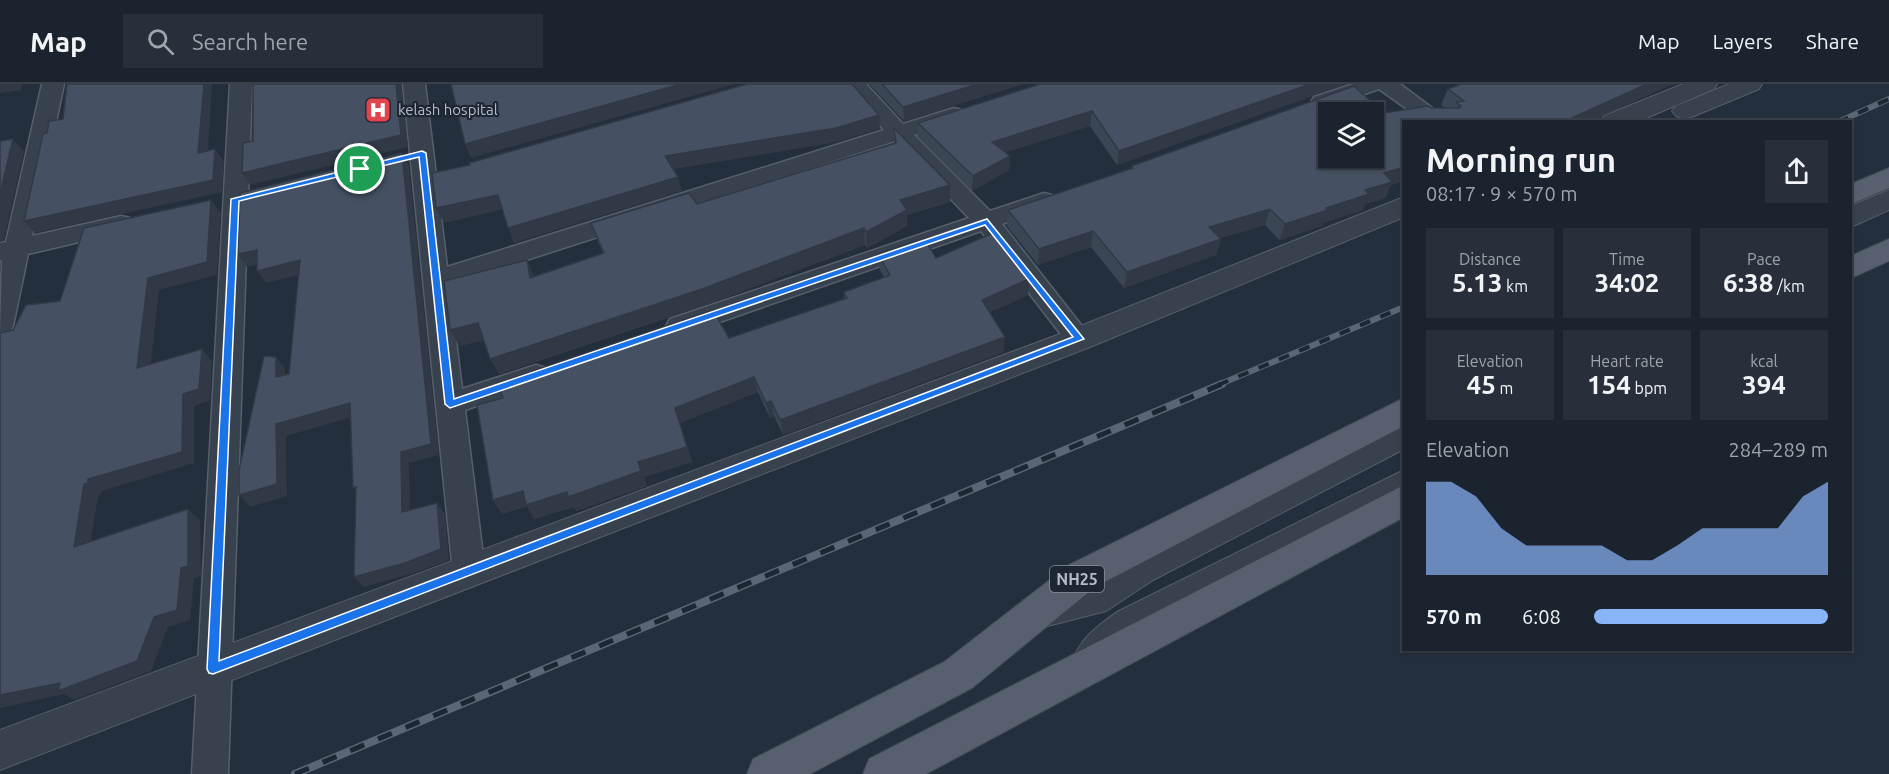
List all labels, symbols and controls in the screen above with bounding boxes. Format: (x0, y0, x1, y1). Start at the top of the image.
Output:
search box (123, 14, 543, 68)
icon: search (144, 25, 177, 58)
text: Map (30, 26, 87, 57)
text: Search here (192, 29, 308, 54)
text: Map (1638, 29, 1679, 53)
text: Layers (1712, 29, 1773, 53)
text: Share (1806, 29, 1859, 53)
hospital icon: kelash hospital (363, 95, 393, 125)
place label: kelash hospital (398, 101, 498, 118)
map controls (1318, 102, 1384, 168)
button: layers (1318, 102, 1384, 168)
button: share (1765, 140, 1828, 203)
text: Morning run (1426, 141, 1616, 178)
pin (334, 143, 385, 194)
icon: arrive (343, 152, 376, 185)
text: 08:17 · 9 × 570 m (1426, 182, 1578, 205)
text: Distance (1459, 250, 1521, 268)
text: Time (1609, 250, 1645, 268)
text: Pace (1747, 250, 1781, 268)
text: 5.13 (1452, 268, 1502, 297)
text: 34:02 (1594, 268, 1660, 297)
text: 6:38 (1723, 268, 1773, 297)
text: km (1502, 277, 1528, 295)
text: /km (1773, 277, 1805, 295)
text: Elevation (1457, 352, 1523, 370)
text: Heart rate (1590, 352, 1664, 370)
text: kcal (1750, 352, 1778, 370)
text: 45 (1467, 370, 1496, 399)
text: 154 (1587, 370, 1631, 399)
text: 394 (1742, 370, 1786, 399)
text: m (1496, 379, 1513, 397)
text: bpm (1631, 379, 1667, 397)
text: Elevation (1426, 438, 1509, 461)
text: 284–289 m (1729, 438, 1828, 461)
road number: NH25 (1050, 566, 1104, 592)
text: 570 m (1426, 605, 1482, 628)
text: 6:08 (1522, 605, 1561, 628)

